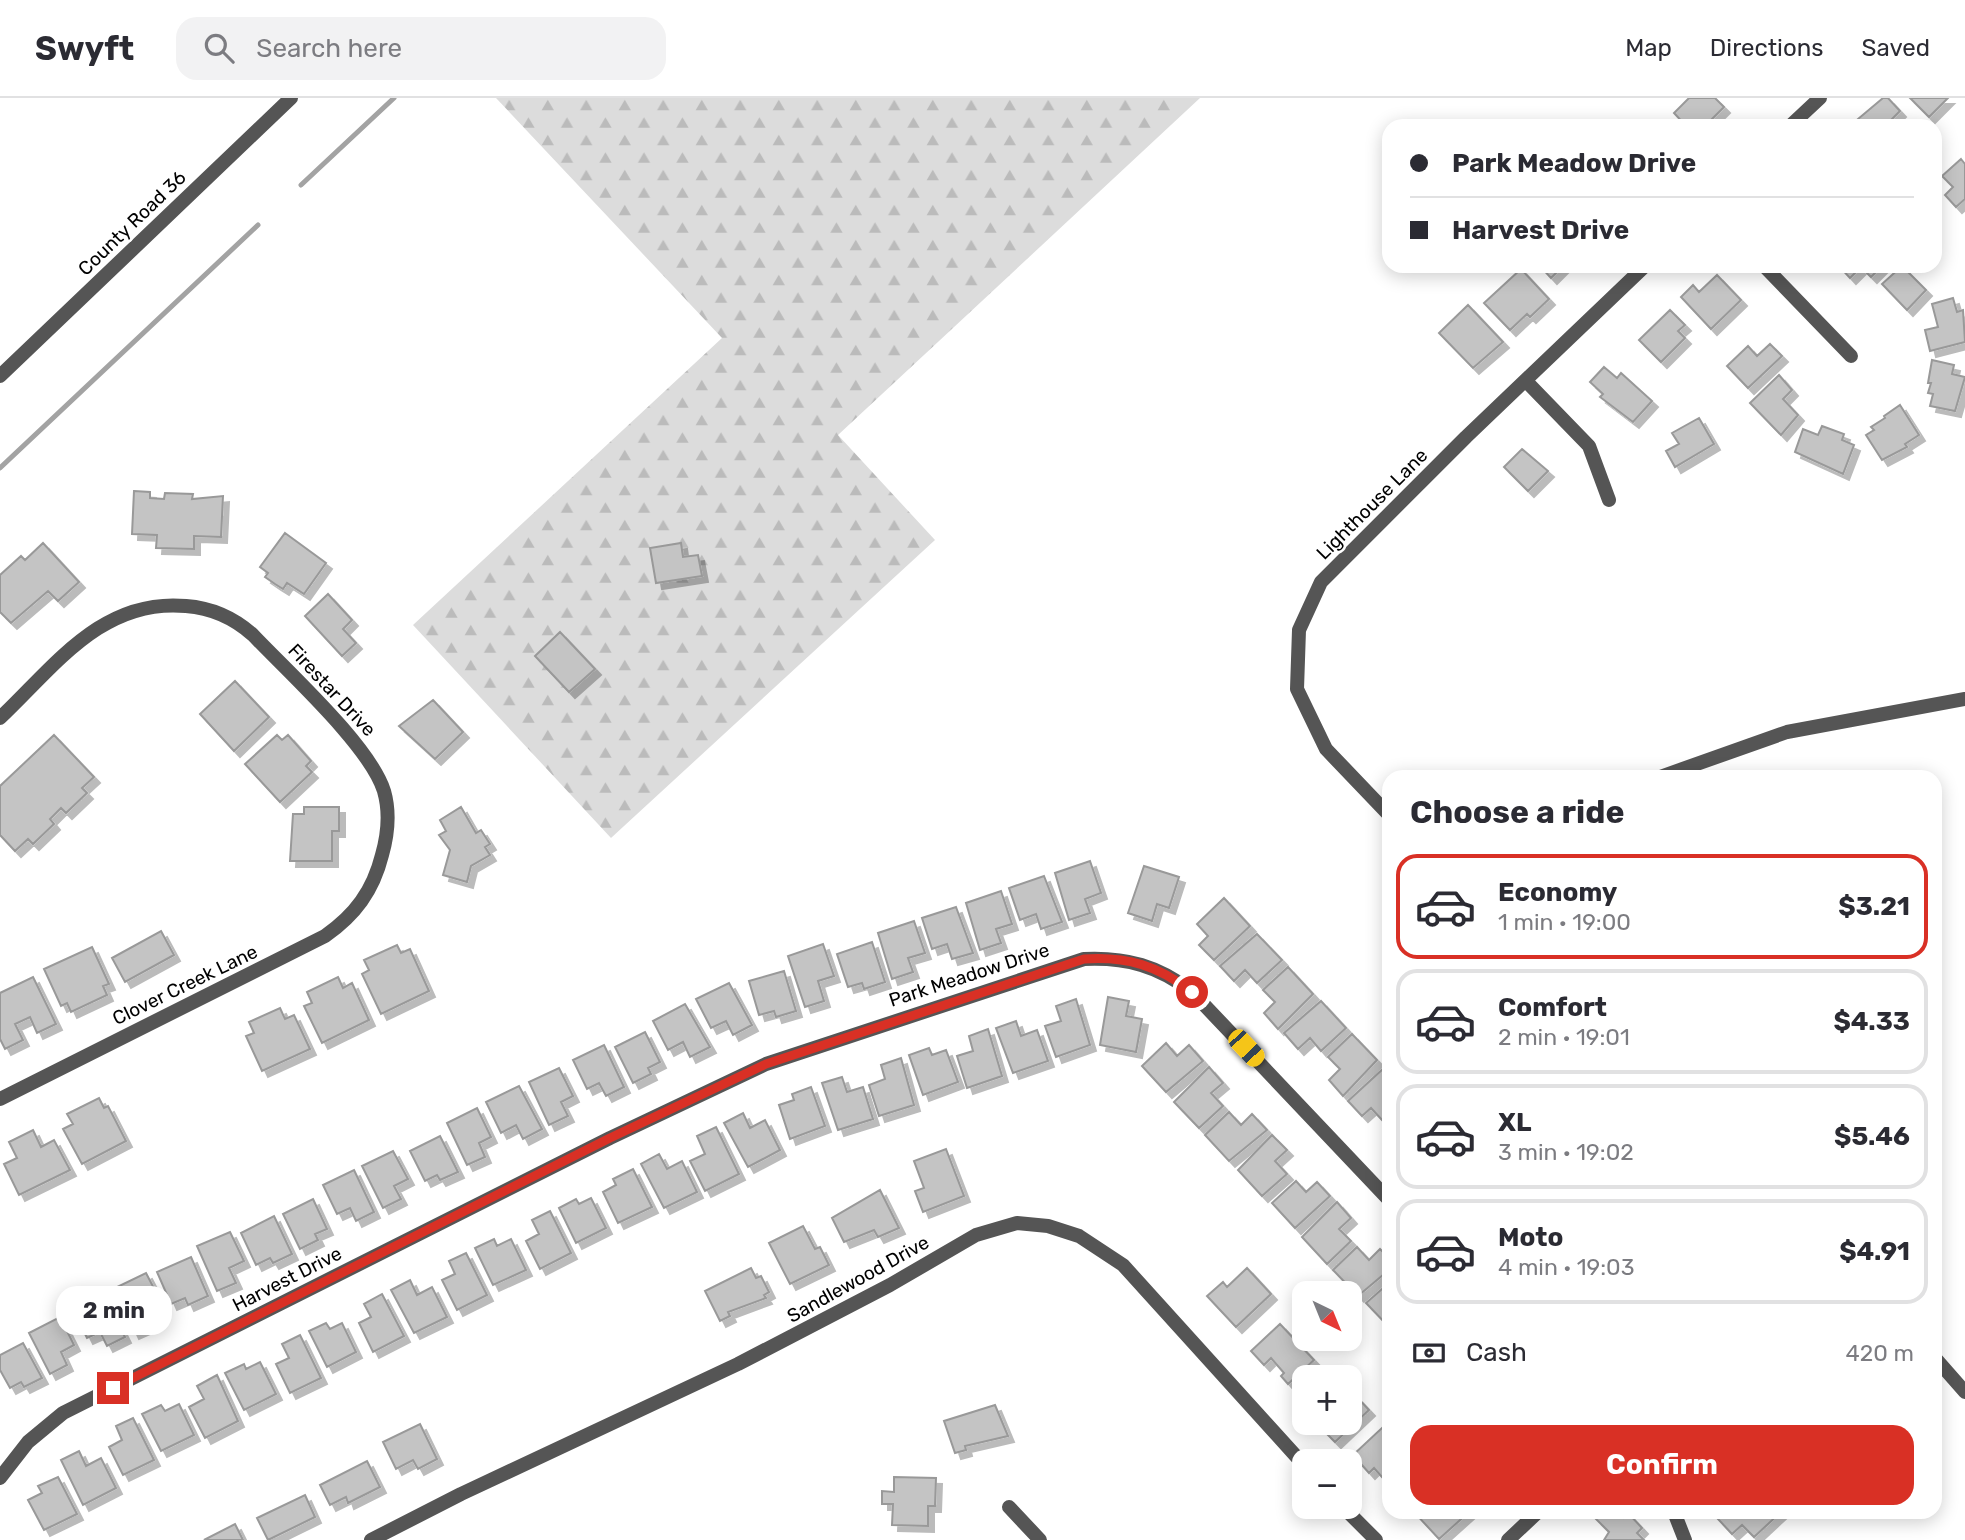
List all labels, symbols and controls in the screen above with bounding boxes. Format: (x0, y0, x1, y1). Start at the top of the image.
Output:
search box (176, 17, 666, 80)
text: Swyft (35, 29, 134, 68)
icon: search (200, 29, 238, 67)
text: Search here (256, 33, 402, 64)
text: Map (1625, 34, 1672, 62)
text: Directions (1710, 34, 1823, 62)
text: Saved (1861, 34, 1930, 62)
text: Park Meadow Drive (1452, 148, 1696, 179)
street label: County Road 36 (73, 166, 191, 280)
text: Harvest Drive (1452, 215, 1629, 246)
street label: Lighthouse Lane (1312, 444, 1432, 564)
street label: Firestar Drive (283, 639, 381, 741)
text: Choose a ride (1410, 793, 1624, 831)
icon: car (1414, 875, 1477, 938)
text: Economy (1498, 877, 1617, 908)
text: $3.21 (1838, 891, 1910, 922)
text: 1 min · 19:00 (1498, 908, 1631, 936)
street label: Park Meadow Drive (886, 938, 1052, 1012)
street label: Clover Creek Lane (109, 940, 261, 1030)
route start (1176, 976, 1208, 1008)
icon: car (1414, 990, 1477, 1053)
text: Comfort (1498, 992, 1607, 1023)
text: $4.33 (1833, 1006, 1910, 1037)
text: 2 min · 19:01 (1498, 1023, 1630, 1051)
car (1224, 1025, 1269, 1071)
icon: car (1414, 1105, 1477, 1168)
text: XL (1498, 1107, 1531, 1138)
text: $5.46 (1834, 1121, 1910, 1152)
text: 3 min · 19:02 (1498, 1138, 1634, 1166)
icon: car (1414, 1220, 1477, 1283)
text: Moto (1498, 1222, 1563, 1253)
street label: Sandlewood Drive (783, 1230, 933, 1328)
text: $4.91 (1839, 1236, 1910, 1267)
street label: Harvest Drive (229, 1242, 345, 1316)
text: 4 min · 19:03 (1498, 1253, 1635, 1281)
north arrow (1292, 1281, 1362, 1351)
map controls (1292, 1281, 1362, 1519)
callout: 2 min (55, 1286, 171, 1336)
text: 2 min (83, 1296, 145, 1324)
icon: cash (1410, 1334, 1448, 1372)
text: Cash (1466, 1337, 1527, 1368)
text: 420 m (1846, 1339, 1914, 1367)
button: + (1292, 1365, 1362, 1435)
route end (97, 1372, 129, 1404)
button: Confirm (1410, 1425, 1914, 1505)
button: − (1292, 1449, 1362, 1519)

